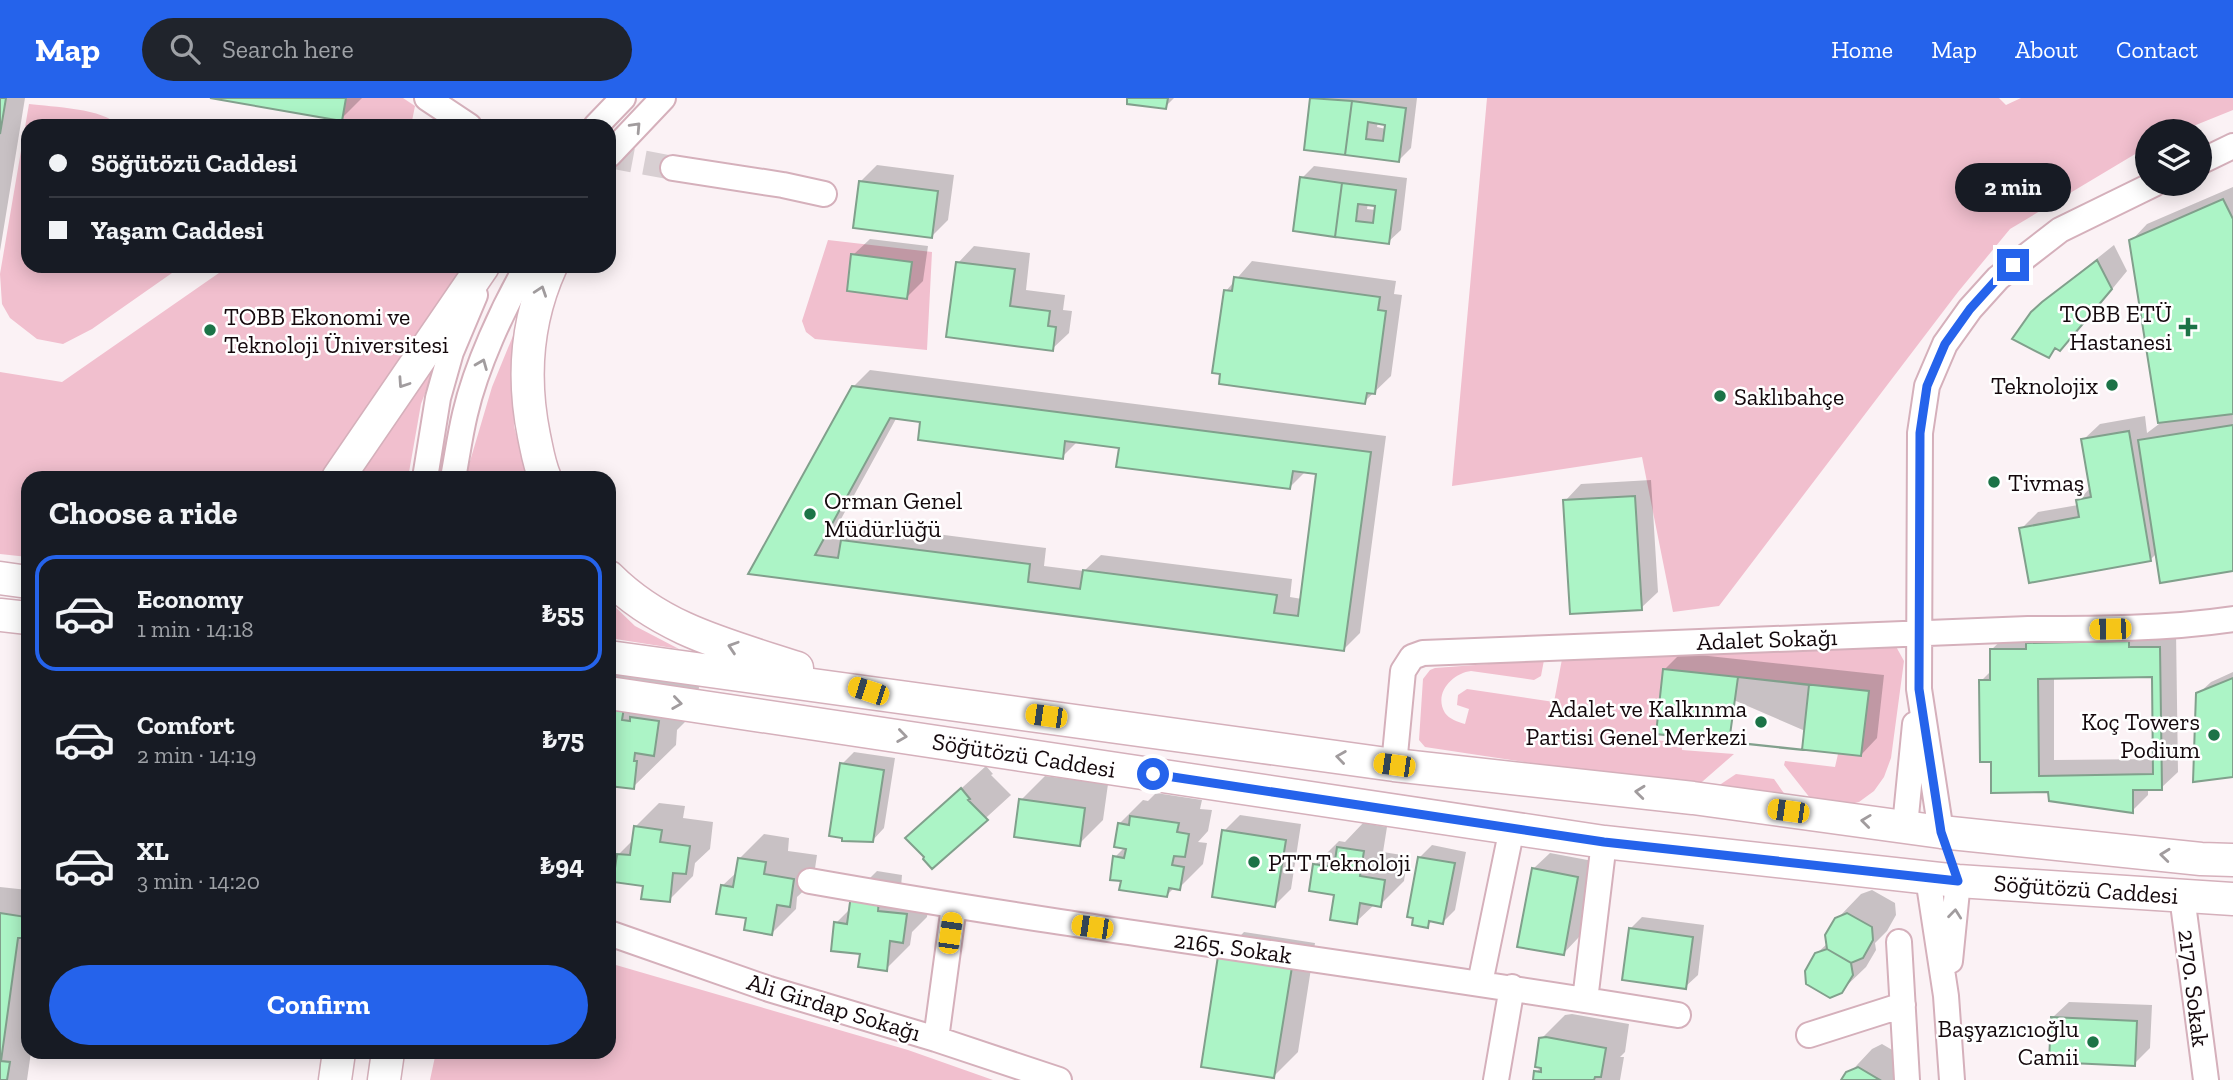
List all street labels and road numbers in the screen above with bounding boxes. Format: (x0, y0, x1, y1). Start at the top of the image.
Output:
street label: Adalet Sokağı (1696, 622, 1838, 656)
street label: Söğütözü Caddesi (930, 726, 1118, 784)
street label: Söğütözü Caddesi (1993, 868, 2180, 910)
street label: 2165. Sokak (1172, 924, 1294, 970)
street label: 2170. Sokak (2172, 928, 2216, 1049)
street label: Ali Girdap Sokağı (744, 967, 925, 1047)

